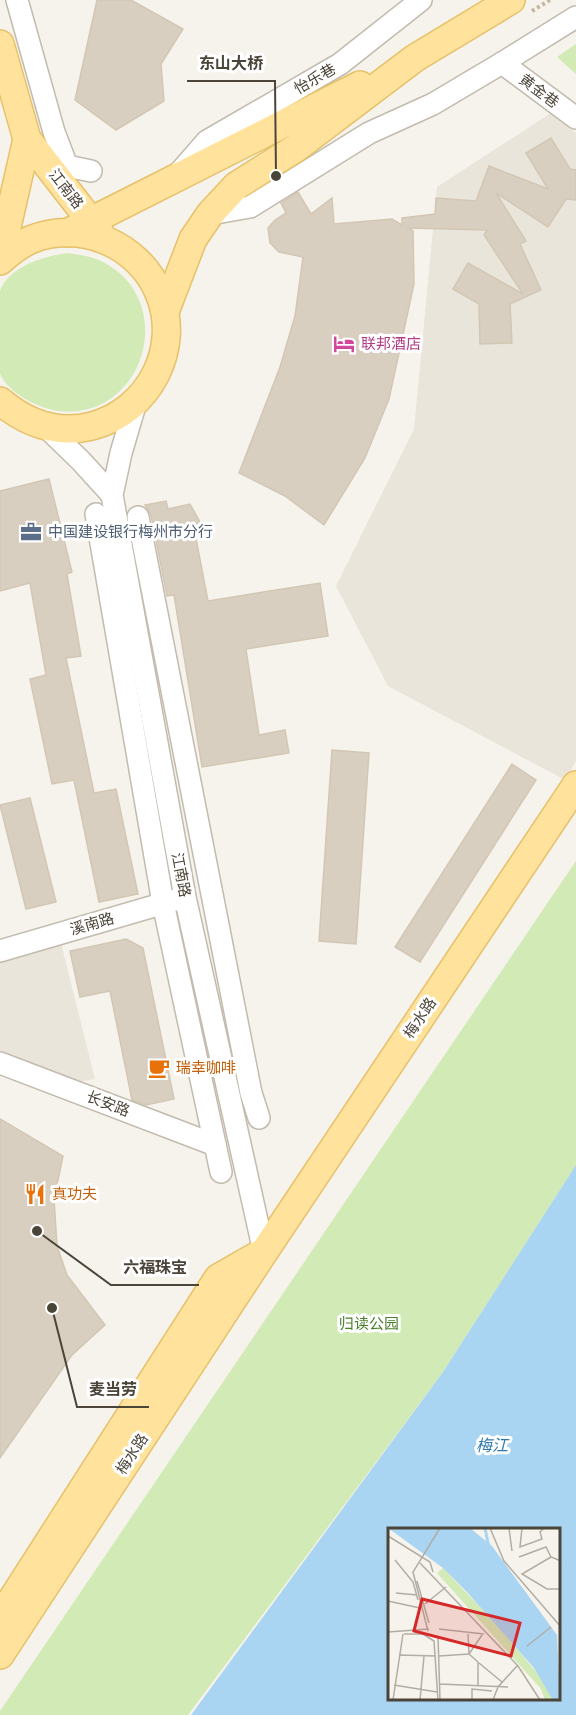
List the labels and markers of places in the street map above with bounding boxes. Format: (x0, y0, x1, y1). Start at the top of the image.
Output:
callout: 东山大桥 (187, 47, 275, 81)
hotel icon: 联邦酒店 (332, 332, 356, 356)
place label: 联邦酒店 (361, 334, 421, 353)
office icon: 中国建设银行梅州市分行 (19, 520, 43, 544)
place label: 中国建设银行梅州市分行 (48, 522, 213, 541)
cafe icon: 瑞幸咖啡 (147, 1056, 171, 1080)
place label: 瑞幸咖啡 (176, 1058, 236, 1077)
restaurant icon: 真功夫 (23, 1182, 47, 1206)
place label: 真功夫 (52, 1184, 97, 1203)
callout: 六福珠宝 (111, 1251, 199, 1285)
callout: 麦当劳 (77, 1373, 149, 1407)

